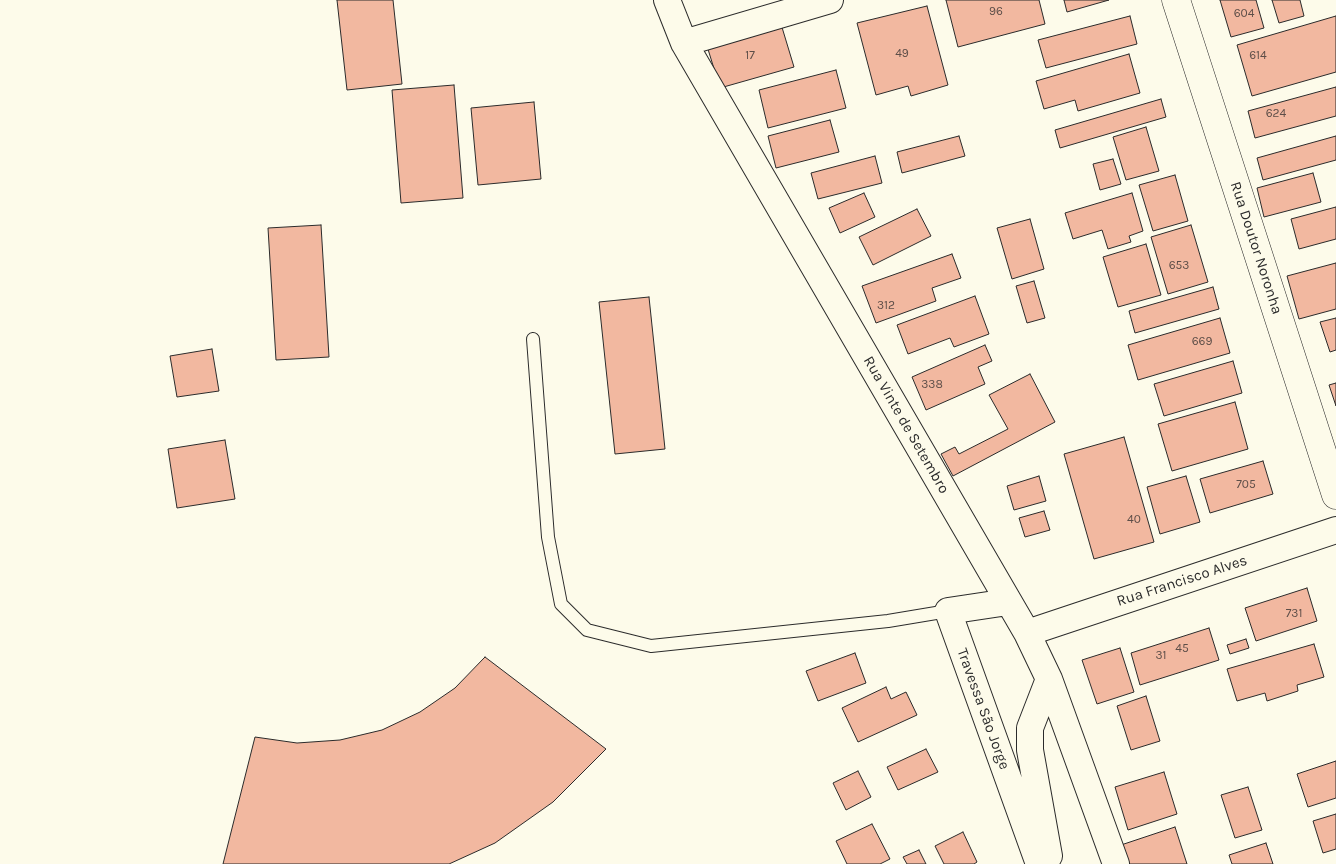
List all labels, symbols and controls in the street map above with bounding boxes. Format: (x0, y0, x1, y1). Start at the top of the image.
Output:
house number: 96 (989, 5, 1003, 19)
house number: 604 (1234, 7, 1254, 21)
house number: 49 (895, 47, 909, 61)
house number: 17 (745, 49, 755, 63)
house number: 614 (1249, 49, 1267, 63)
house number: 624 (1266, 107, 1286, 121)
street label: Rua Doutor Noronha (1226, 179, 1286, 317)
house number: 653 (1169, 259, 1189, 273)
house number: 312 (877, 299, 895, 313)
house number: 669 (1192, 335, 1212, 349)
street label: Rua Vinte de Setembro (859, 353, 953, 497)
house number: 338 (921, 378, 943, 392)
house number: 705 (1236, 478, 1256, 492)
house number: 40 (1127, 513, 1141, 527)
street label: Rua Francisco Alves (1114, 551, 1250, 611)
house number: 731 (1286, 607, 1302, 621)
house number: 45 (1175, 642, 1189, 656)
street label: Travessa São Jorge (953, 646, 1013, 772)
house number: 31 (1155, 649, 1167, 663)

